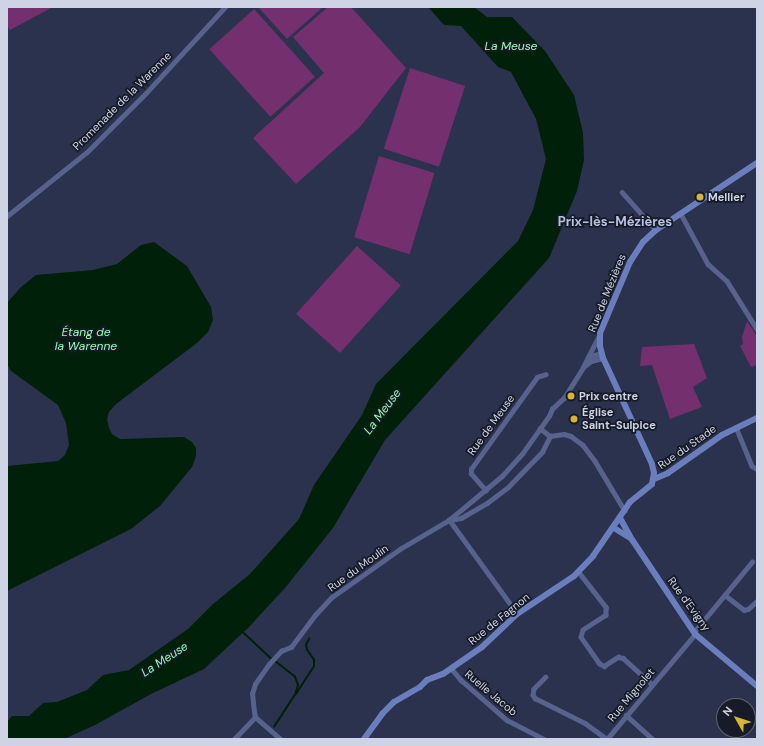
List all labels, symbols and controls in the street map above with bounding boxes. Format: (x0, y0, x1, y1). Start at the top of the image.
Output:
water label: La Meuse (485, 40, 537, 54)
street label: Promenade de la Warenne (70, 49, 174, 153)
place label: Mellier (708, 190, 744, 204)
marker: Mellier (695, 192, 705, 202)
district label: Prix-lès-Mézières (558, 214, 672, 230)
street label: Rue de Mézières (585, 252, 629, 334)
water label: Étang de la Warenne (55, 326, 117, 354)
water label: La Meuse (361, 387, 405, 437)
place label: Prix centre (579, 389, 638, 403)
marker: Prix centre (566, 391, 576, 401)
street label: Rue de Meuse (465, 392, 517, 458)
place label: Église Saint-Sulpice (582, 406, 656, 432)
marker: Église Saint-Sulpice (569, 414, 579, 424)
street label: Rue du Stade (655, 422, 719, 472)
street label: Rue du Moulin (325, 542, 391, 594)
street label: Rue d'Evigny (665, 574, 713, 634)
street label: Rue de Fagnon (466, 590, 532, 648)
water label: La Meuse (139, 640, 191, 680)
street label: Rue Mignolet (605, 666, 657, 724)
street label: Ruelle Jacob (462, 667, 520, 719)
north arrow (716, 698, 756, 738)
text: N (719, 704, 735, 719)

